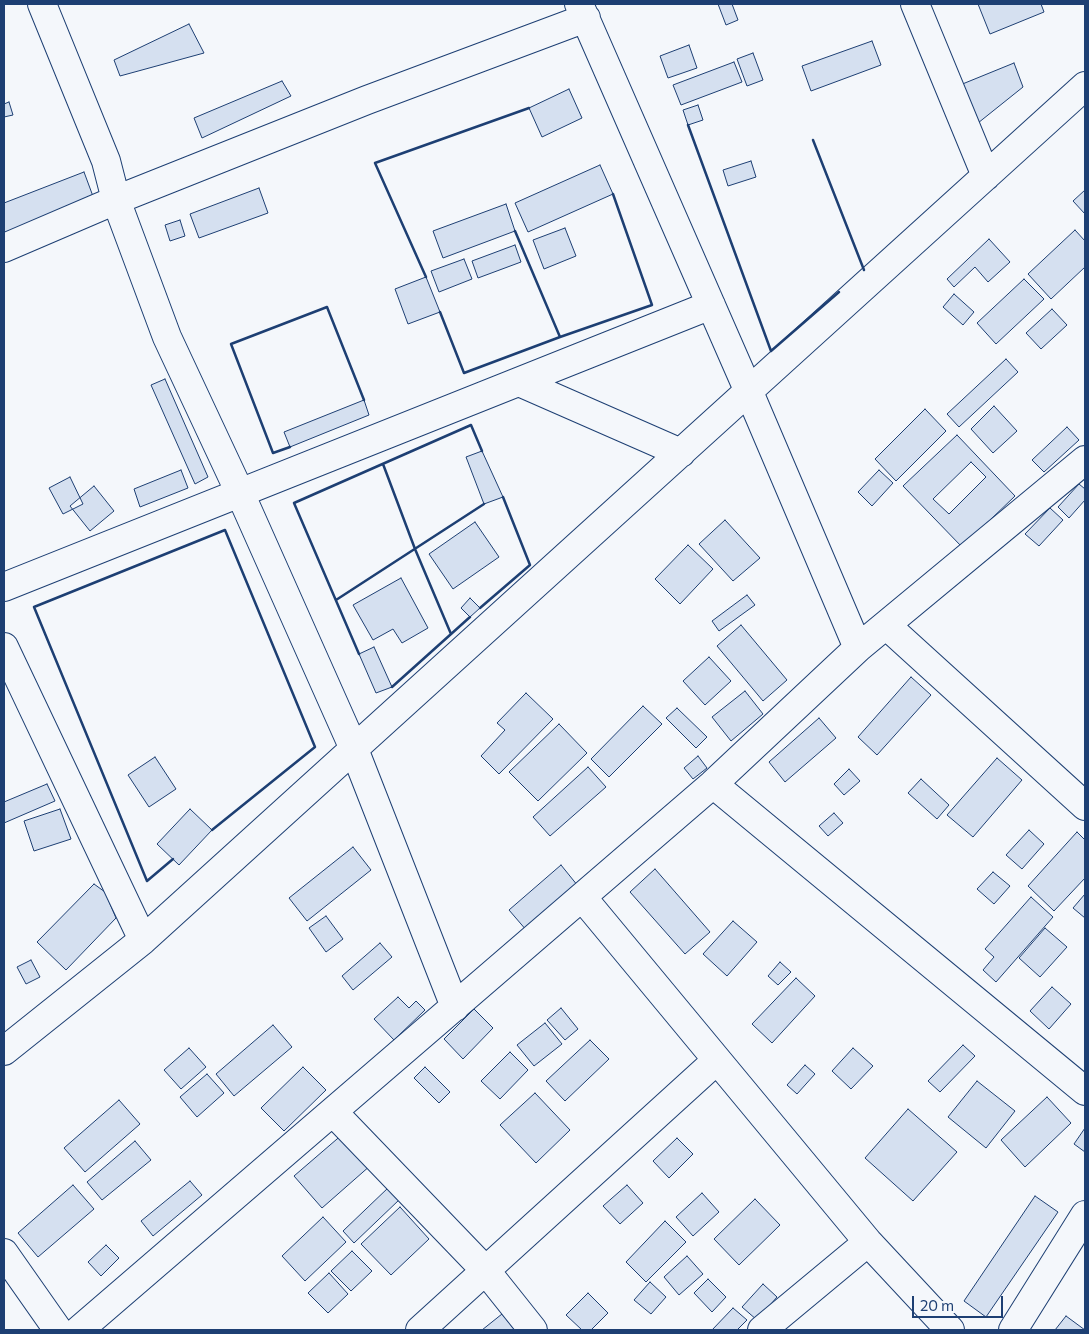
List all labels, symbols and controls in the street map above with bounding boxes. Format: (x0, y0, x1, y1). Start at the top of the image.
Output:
scale bar (914, 1286, 1005, 1318)
text: 20 m (920, 1296, 954, 1314)

